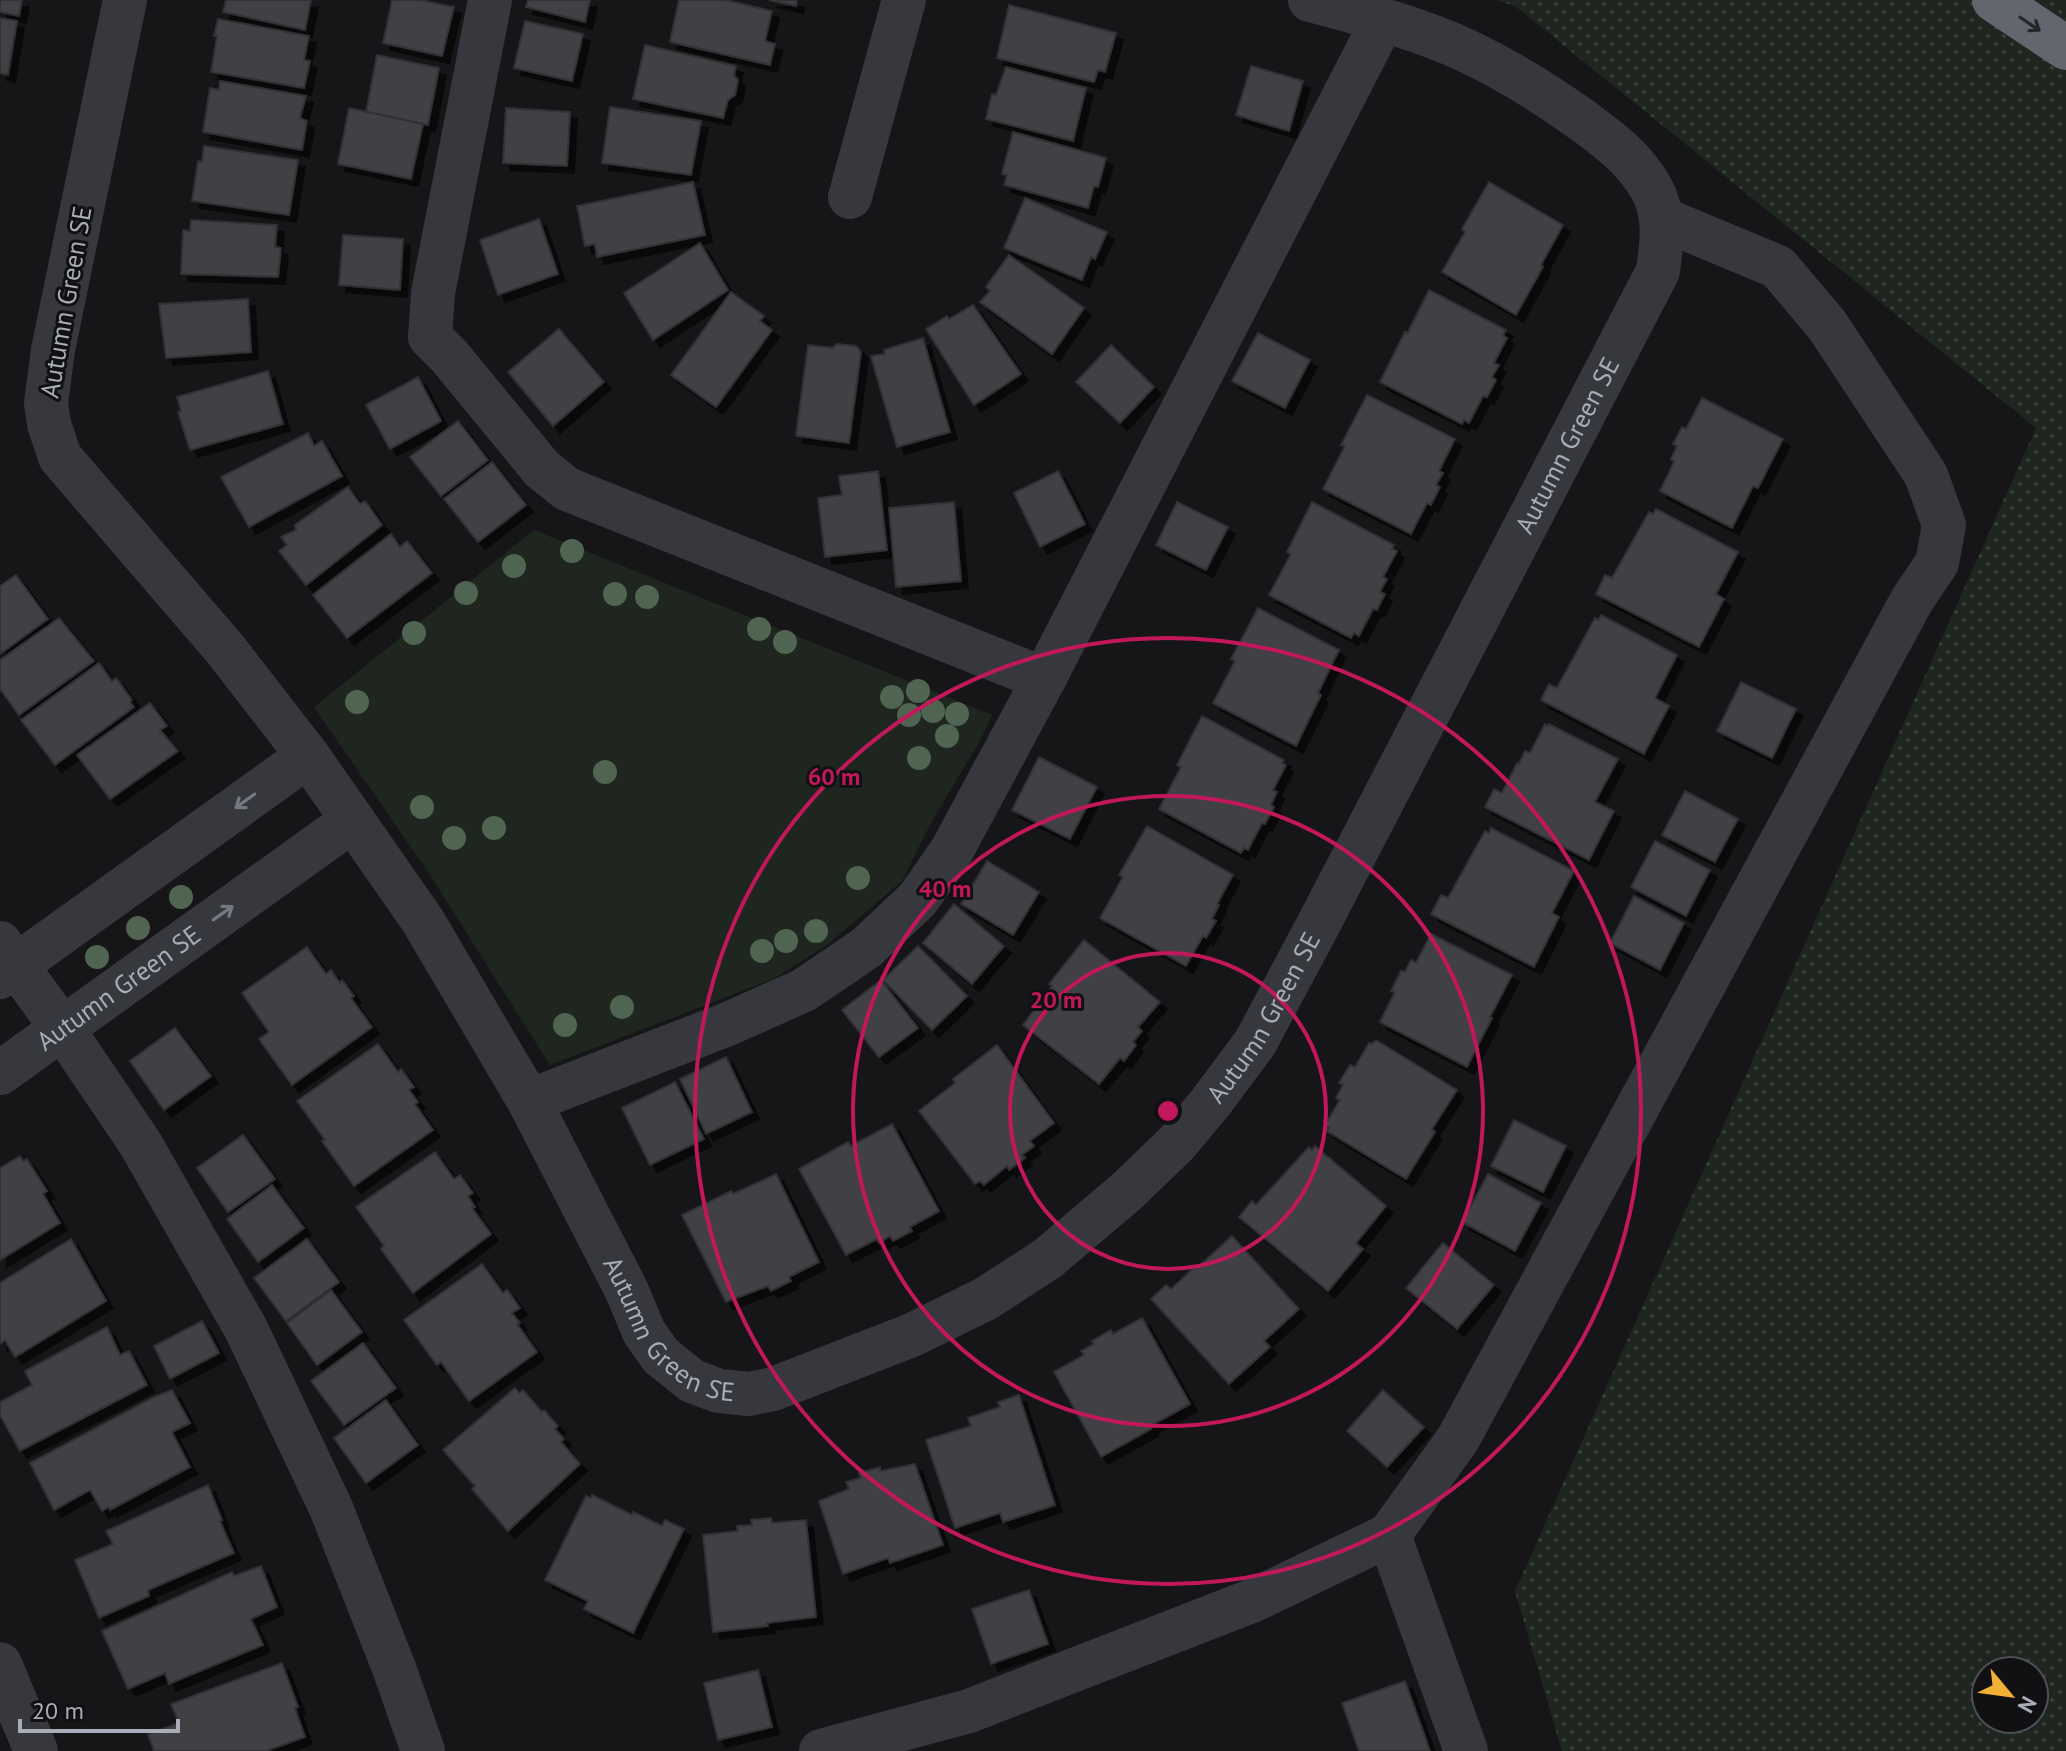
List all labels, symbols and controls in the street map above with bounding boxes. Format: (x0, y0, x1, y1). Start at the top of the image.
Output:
one-way arrow (2018, 16, 2041, 32)
street label: Autumn Green SE (32, 203, 99, 400)
street label: Autumn Green SE (1507, 351, 1626, 539)
text: 60 m (808, 761, 860, 792)
one-way arrow (234, 793, 256, 810)
text: 40 m (919, 873, 971, 904)
one-way arrow (212, 905, 233, 922)
street label: Autumn Green SE (30, 918, 207, 1058)
street label: Autumn Green SE (1199, 926, 1327, 1109)
text: 20 m (1030, 984, 1082, 1015)
centre of rings (1154, 1097, 1182, 1125)
street label: Autumn Green SE (596, 1251, 736, 1408)
north arrow (1970, 1655, 2050, 1735)
scale bar (20, 1683, 178, 1733)
text: N (2012, 1692, 2043, 1718)
text: 20 m (32, 1695, 84, 1726)

